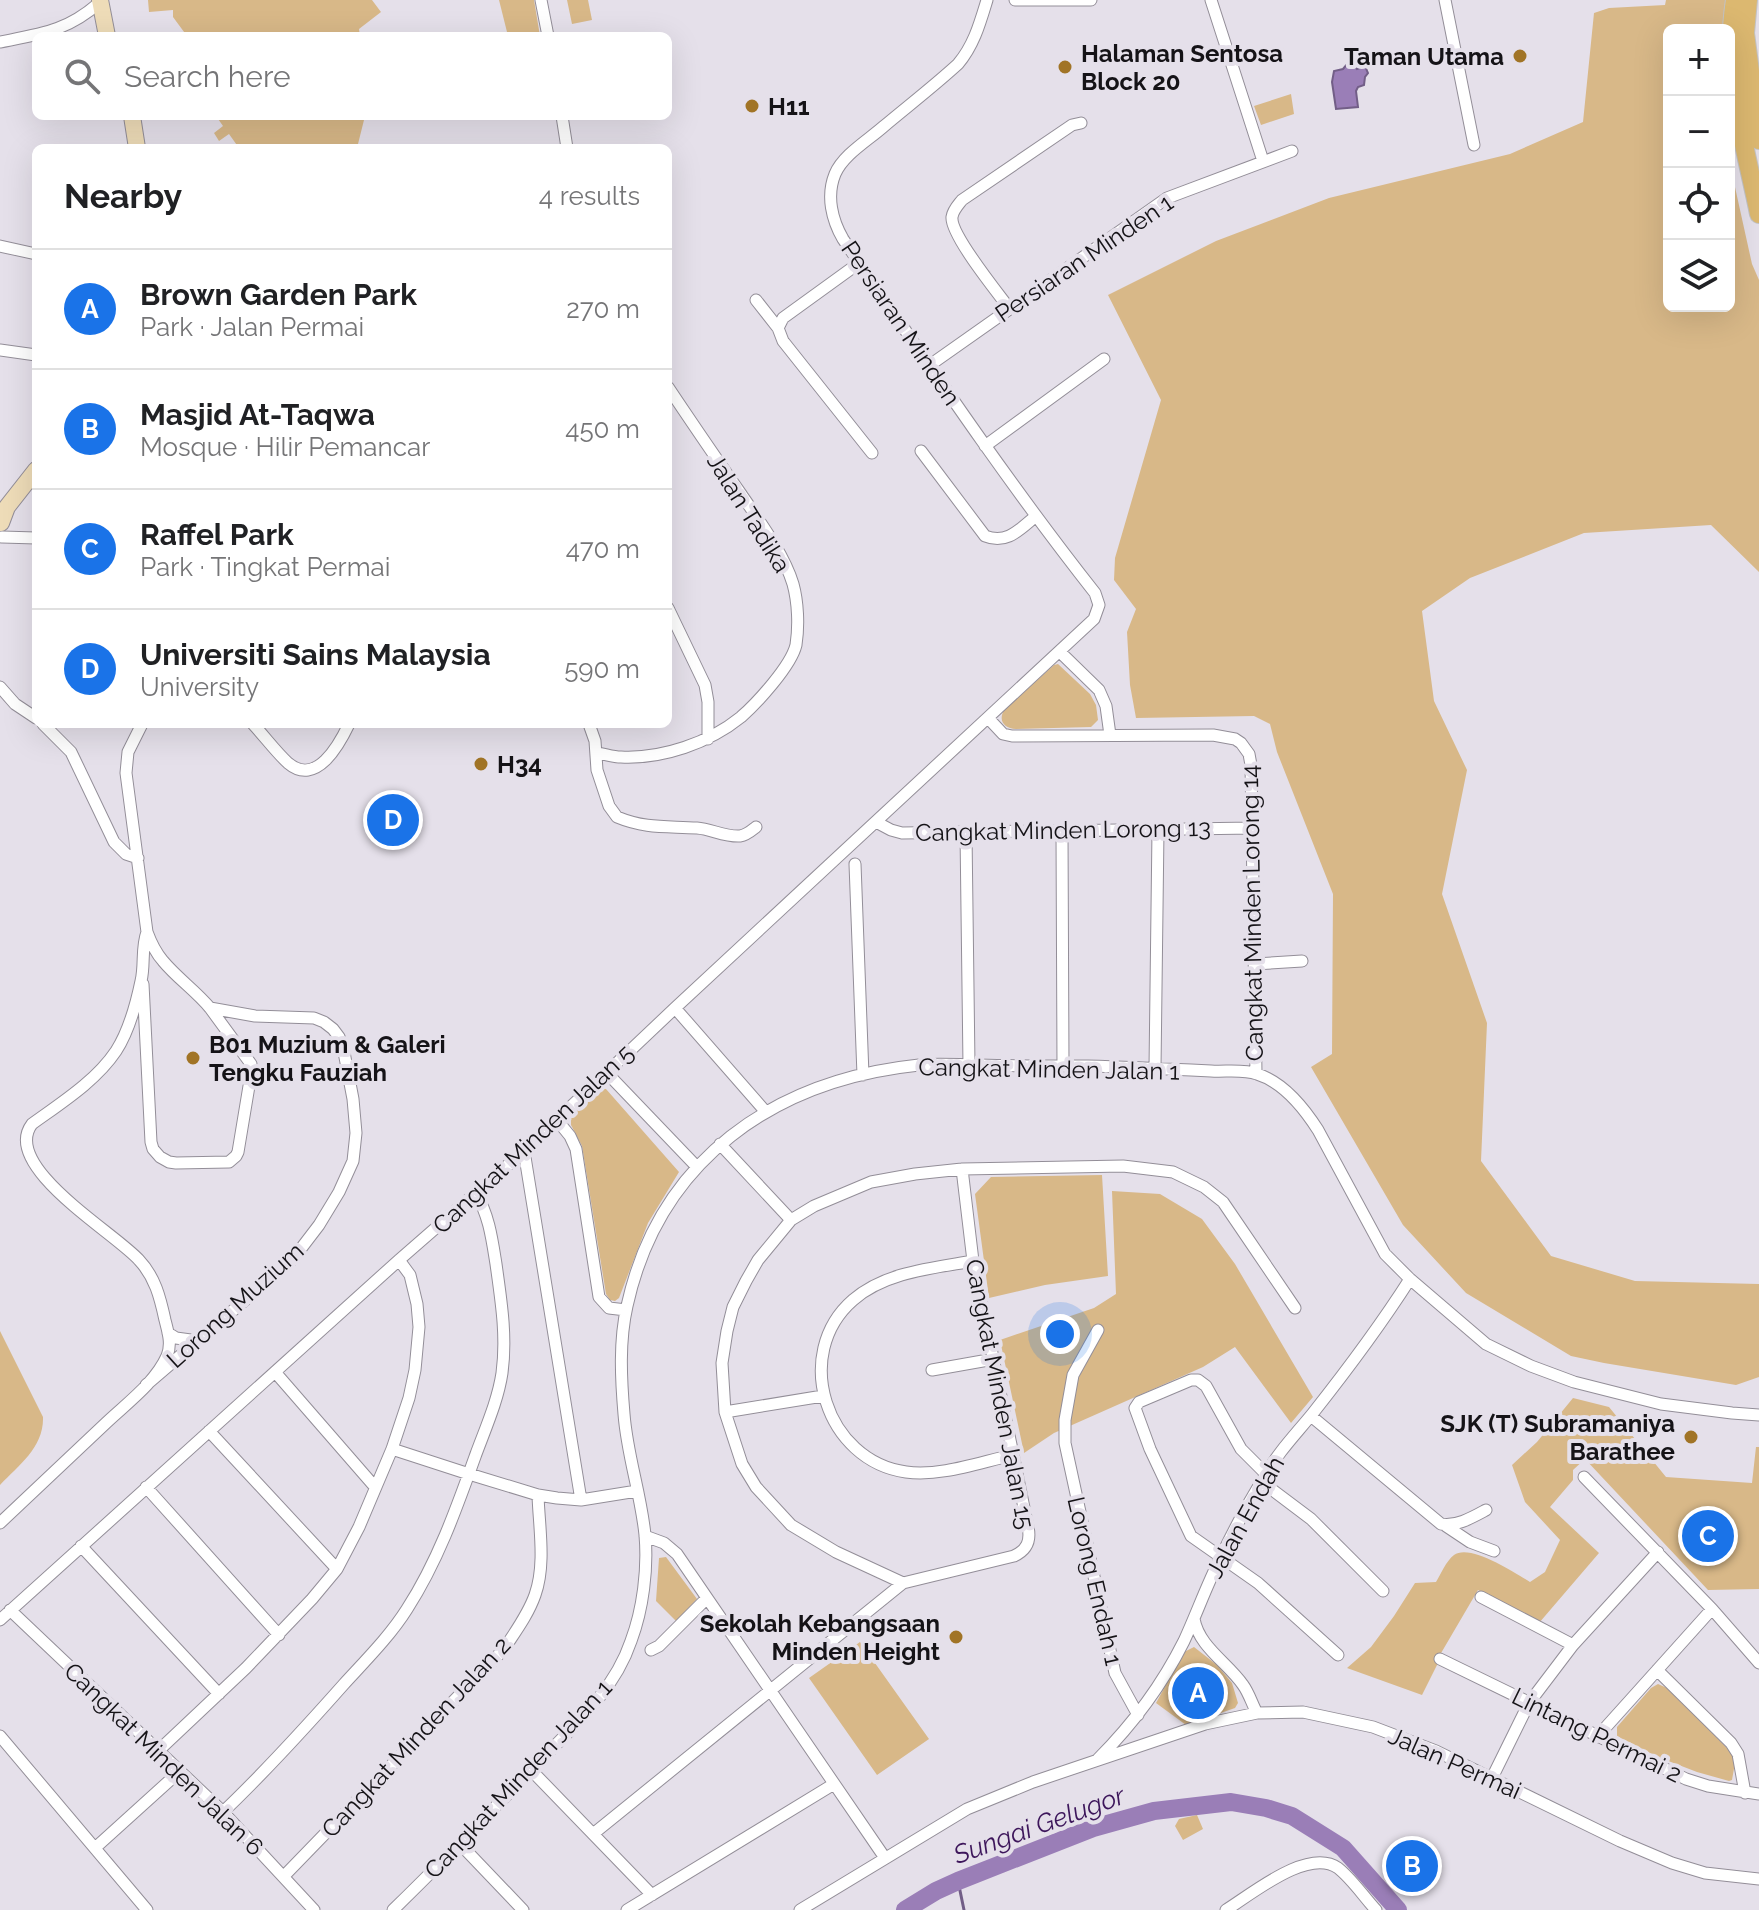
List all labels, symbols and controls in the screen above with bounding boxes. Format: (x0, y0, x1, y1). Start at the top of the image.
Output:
map controls (1663, 24, 1735, 312)
button: + (1663, 24, 1735, 96)
search box (32, 32, 672, 120)
place label: Halaman Sentosa Block 20 (1081, 39, 1283, 96)
place label: Taman Utama (1344, 42, 1504, 71)
marker: Taman Utama (1511, 47, 1529, 65)
icon: search (60, 54, 104, 98)
marker: Halaman Sentosa Block 20 (1056, 58, 1074, 76)
text: Search here (124, 59, 291, 94)
place label: H11 (768, 92, 810, 121)
button: − (1663, 96, 1735, 168)
marker: H11 (743, 97, 761, 115)
button: locate (1663, 168, 1735, 240)
text: Nearby (64, 176, 182, 216)
text: 4 results (539, 181, 640, 211)
street label: Persiaran Minden 1 (990, 188, 1178, 328)
street label: Persiaran Minden (835, 235, 967, 411)
button: layers (1663, 240, 1735, 312)
text: Brown Garden Park (140, 277, 417, 312)
text: A (81, 294, 99, 324)
text: 270 m (566, 294, 640, 324)
text: Park · Jalan Permai (140, 312, 364, 342)
text: Masjid At-Taqwa (140, 397, 375, 432)
text: B (81, 414, 99, 444)
text: 450 m (565, 414, 640, 444)
text: Mosque · Hilir Pemancar (140, 432, 430, 462)
street label: Jalan Tadika (701, 448, 797, 578)
text: Raffel Park (140, 517, 294, 552)
text: C (81, 534, 99, 564)
text: 470 m (566, 534, 640, 564)
text: Park · Tingkat Permai (140, 552, 390, 582)
text: Universiti Sains Malaysia (140, 637, 491, 672)
text: D (81, 654, 99, 684)
text: 590 m (564, 654, 640, 684)
text: University (140, 672, 259, 702)
place label: H34 (497, 750, 542, 779)
marker: H34 (472, 755, 490, 773)
street label: Cangkat Minden Lorong 14 (1235, 765, 1269, 1061)
pin: D (367, 790, 419, 850)
street label: Cangkat Minden Lorong 13 (915, 813, 1211, 847)
place label: B01 Muzium & Galeri Tengku Fauziah (209, 1030, 446, 1087)
street label: Cangkat Minden Jalan 5 (427, 1038, 639, 1240)
marker: B01 Muzium & Galeri Tengku Fauziah (184, 1049, 202, 1067)
street label: Cangkat Minden Jalan 1 (918, 1052, 1180, 1086)
street label: Lorong Muzium (161, 1236, 309, 1374)
street label: Cangkat Minden Jalan 15 (960, 1257, 1040, 1531)
your location (1040, 1314, 1080, 1354)
place label: SJK (T) Subramaniya Barathee (1440, 1409, 1675, 1466)
marker: SJK (T) Subramaniya Barathee (1682, 1428, 1700, 1446)
street label: Jalan Endah (1200, 1451, 1290, 1583)
street label: Lorong Endah 1 (1062, 1494, 1128, 1668)
pin: C (1682, 1506, 1734, 1566)
place label: Sekolah Kebangsaan Minden Height (700, 1609, 940, 1666)
marker: Sekolah Kebangsaan Minden Height (947, 1628, 965, 1646)
street label: Cangkat Minden Jalan 2 (316, 1631, 516, 1843)
street label: Cangkat Minden Jalan 6 (58, 1656, 270, 1862)
pin: A (1172, 1663, 1224, 1723)
street label: Cangkat Minden Jalan 1 (418, 1674, 618, 1884)
street label: Lintang Permai 2 (1507, 1681, 1687, 1789)
street label: Jalan Permai (1384, 1721, 1526, 1805)
water label: Sungai Gelugor (948, 1780, 1130, 1870)
pin: B (1386, 1836, 1438, 1896)

